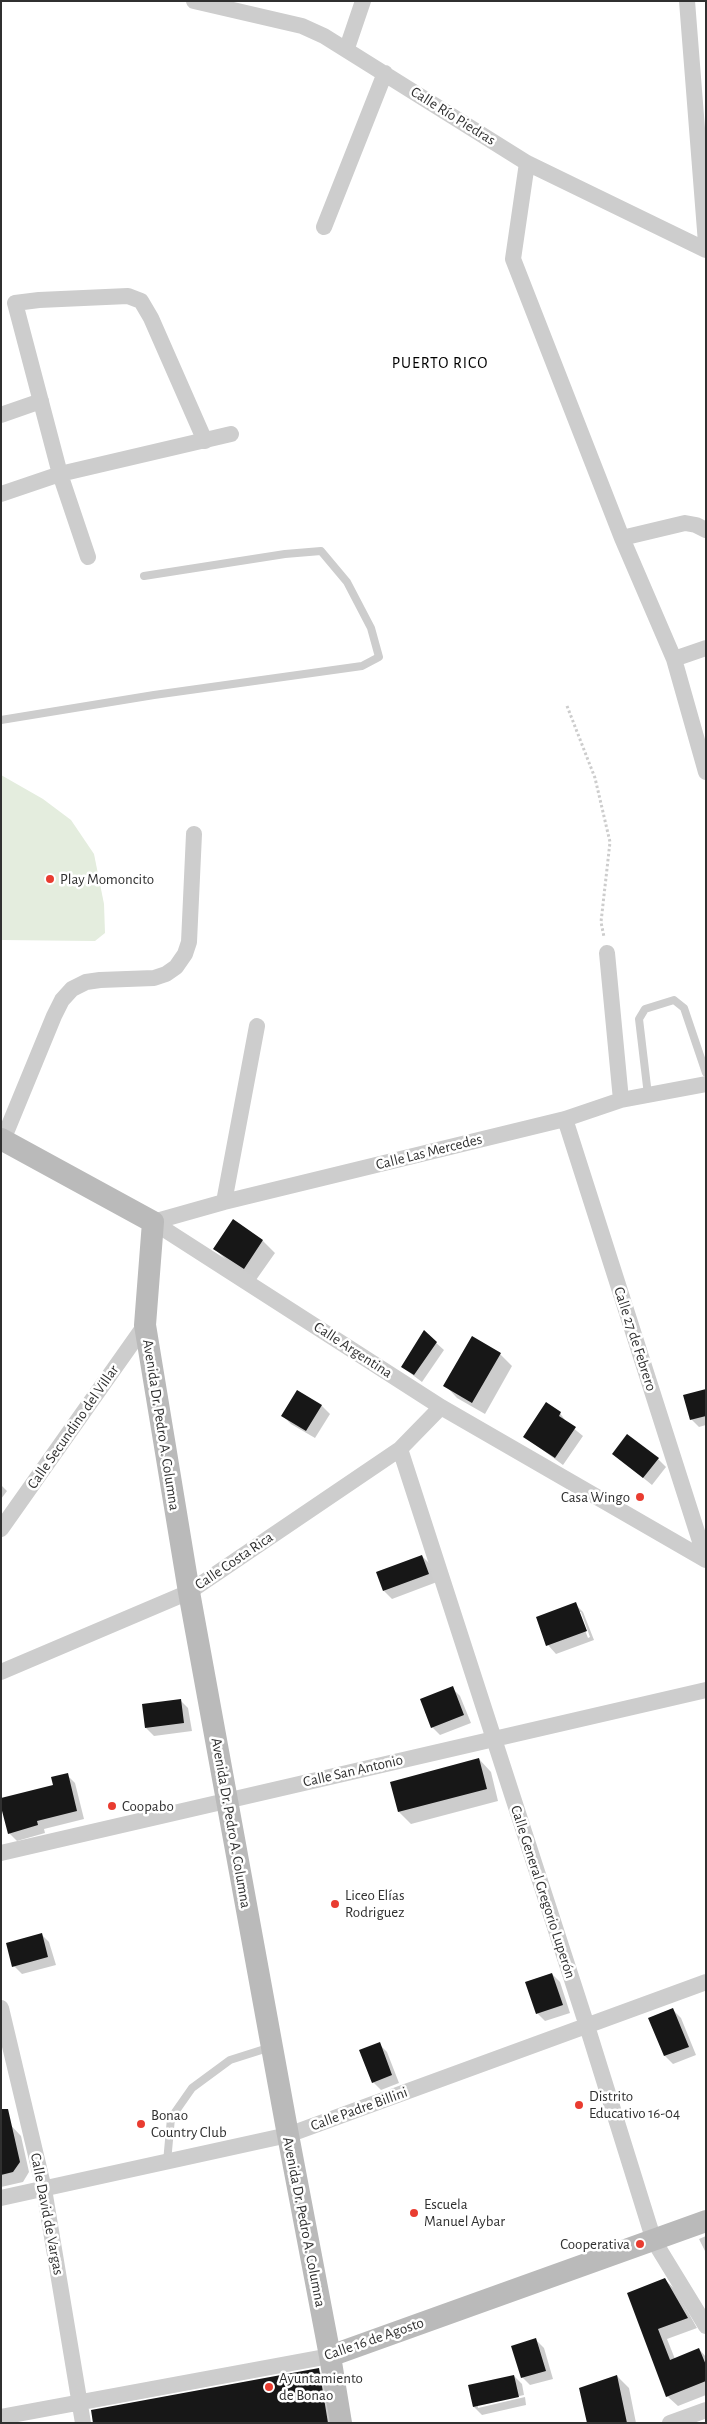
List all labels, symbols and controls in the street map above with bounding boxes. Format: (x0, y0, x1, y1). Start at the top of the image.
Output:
street label: Calle Río Piedras (407, 83, 499, 149)
district label: PUERTO RICO (390, 353, 490, 373)
place label: Play Momoncito (60, 870, 154, 888)
marker: Play Momoncito (44, 873, 56, 885)
street label: Calle Las Mercedes (374, 1130, 484, 1174)
street label: Calle 27 de Febrero (610, 1285, 660, 1393)
street label: Calle Argentina (310, 1318, 396, 1382)
street label: Avenida Dr. Pedro A. Columna (139, 1338, 183, 1512)
street label: Calle Secundino del Villar (23, 1362, 123, 1492)
place label: Casa Wingo (561, 1488, 630, 1506)
marker: Casa Wingo (634, 1491, 646, 1503)
street label: Calle Costa Rica (191, 1528, 277, 1594)
street label: Avenida Dr. Pedro A. Columna (207, 1736, 255, 1910)
street label: Calle San Antonio (301, 1751, 405, 1791)
place label: Coopabo (122, 1797, 174, 1815)
marker: Coopabo (106, 1800, 118, 1812)
street label: Calle General Gregorio Luperón (506, 1803, 580, 1981)
place label: Liceo Elías Rodriguez (345, 1886, 404, 1921)
marker: Liceo Elías Rodriguez (329, 1898, 341, 1910)
street label: Calle Padre Billini (308, 2083, 410, 2135)
place label: Distrito Educativo 16-04 (589, 2087, 680, 2122)
marker: Distrito Educativo 16-04 (573, 2099, 585, 2111)
place label: Bonao Country Club (151, 2106, 227, 2141)
marker: Bonao Country Club (135, 2118, 147, 2130)
street label: Avenida Dr. Pedro A. Columna (279, 2135, 329, 2309)
street label: Calle David de Vargas (26, 2151, 68, 2277)
place label: Escuela Manuel Aybar (424, 2195, 505, 2230)
marker: Escuela Manuel Aybar (408, 2207, 420, 2219)
place label: Cooperativa (560, 2235, 630, 2253)
marker: Cooperativa (634, 2238, 646, 2250)
street label: Calle 16 de Agosto (322, 2314, 426, 2364)
place label: Ayuntamiento de Bonao (279, 2369, 363, 2404)
marker: Ayuntamiento de Bonao (263, 2381, 275, 2393)

